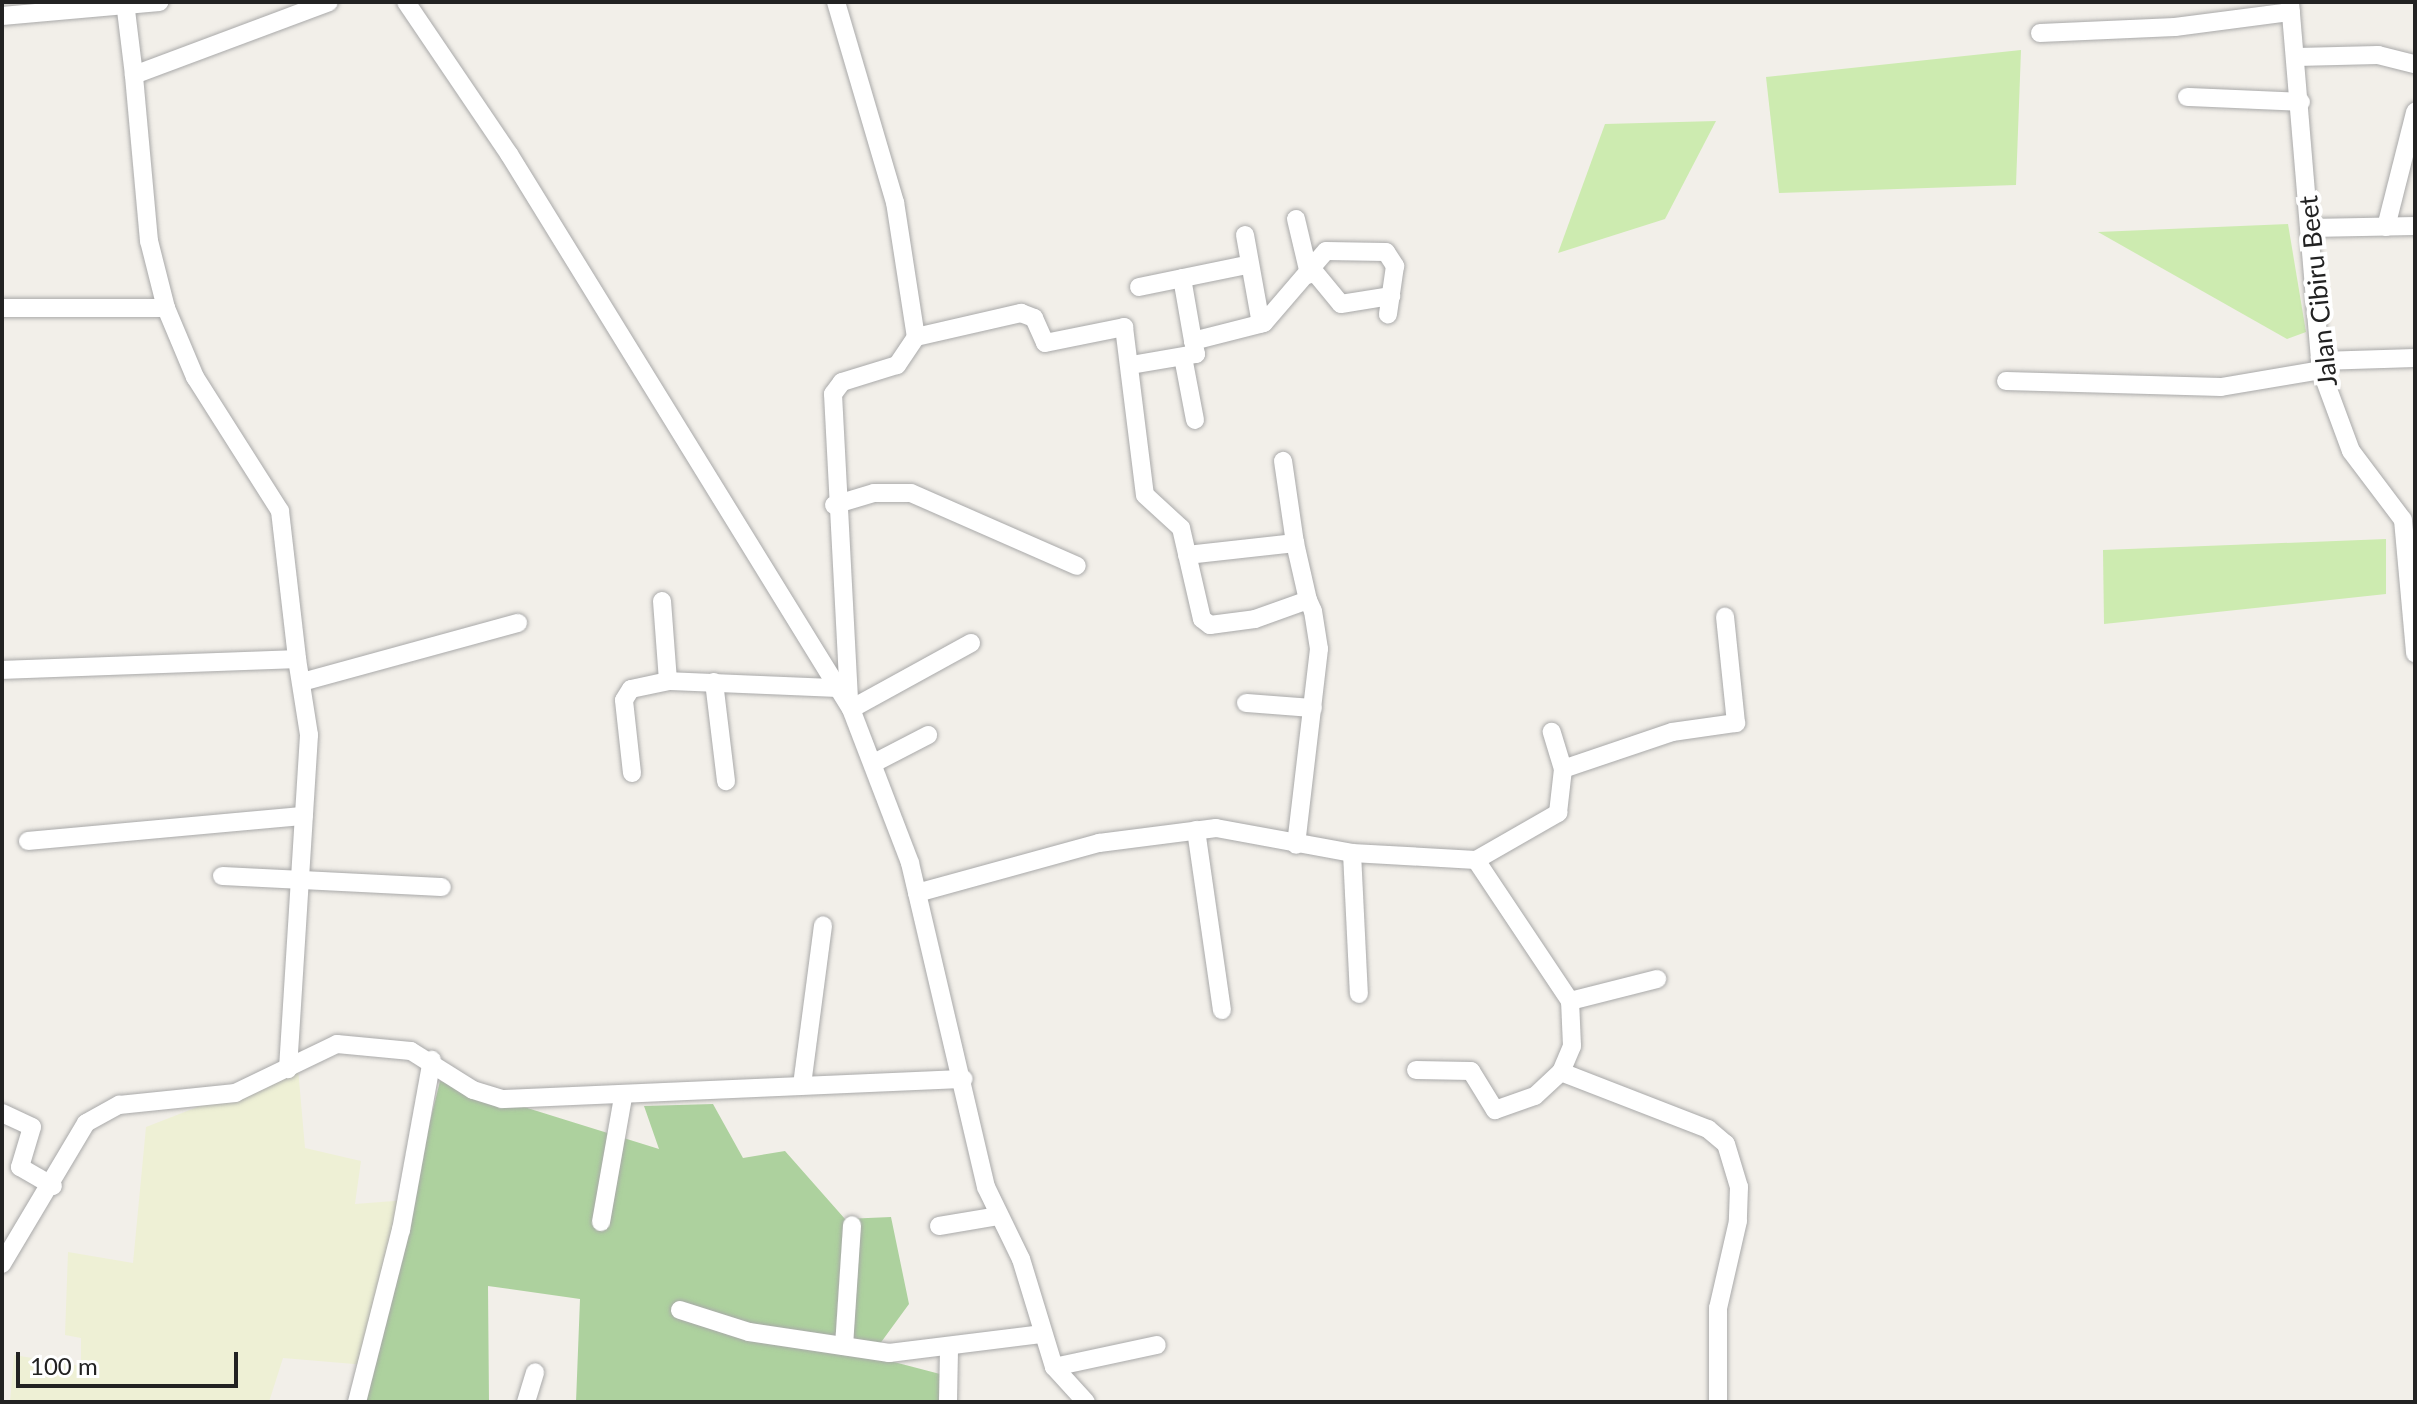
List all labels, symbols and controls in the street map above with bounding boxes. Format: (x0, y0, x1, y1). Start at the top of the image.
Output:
street label: Jalan Cibiru Beet (2292, 194, 2344, 388)
scale bar (20, 1336, 242, 1386)
text: 100 m (30, 1351, 98, 1380)

